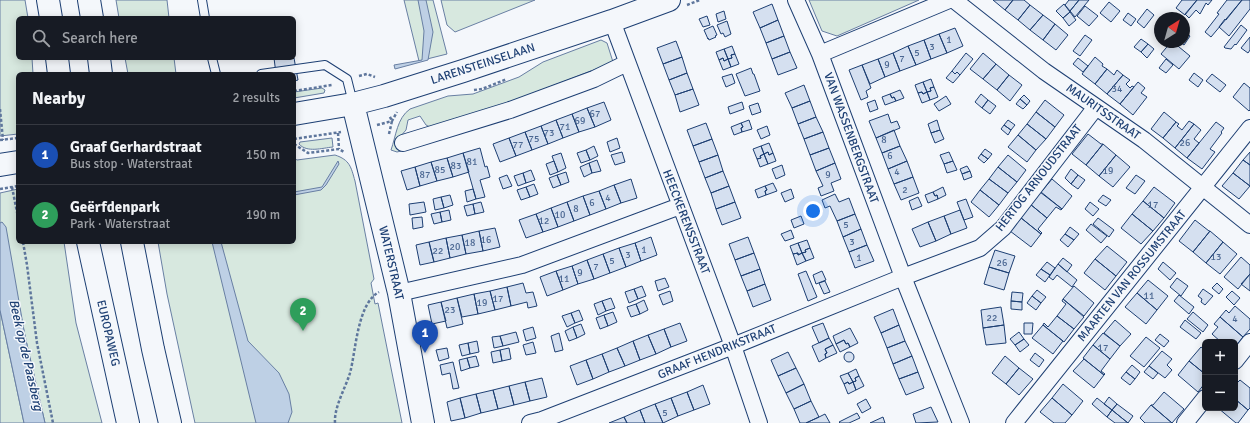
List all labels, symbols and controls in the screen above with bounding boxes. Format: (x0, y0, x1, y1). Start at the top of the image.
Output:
north arrow (1154, 12, 1190, 48)
search box (16, 16, 296, 60)
icon: search (30, 27, 52, 49)
text: Search here (62, 29, 138, 47)
house number: 1 (946, 34, 952, 46)
street label: LARENSTEINSELAAN (429, 40, 537, 88)
house number: 3 (929, 41, 935, 53)
house number: 5 (914, 47, 920, 59)
house number: 7 (899, 53, 905, 65)
house number: 9 (884, 59, 890, 71)
street label: VAN WASSENBERGSTRAAT (820, 71, 882, 206)
street label: MAURITSSTRAAT (1063, 81, 1143, 143)
house number: 34 (1112, 83, 1123, 95)
text: Nearby (32, 88, 85, 109)
text: 2 results (232, 90, 280, 106)
house number: 67 (590, 108, 600, 120)
house number: 69 (575, 115, 585, 127)
house number: 71 (560, 121, 570, 133)
street label: HERTOG ARNOUDSTRAAT (993, 122, 1085, 234)
house number: 73 (544, 127, 554, 139)
house number: 75 (529, 133, 539, 145)
house number: 8 (881, 134, 887, 146)
house number: 26 (1180, 137, 1190, 149)
text: Graaf Gerhardstraat (70, 138, 202, 156)
house number: 77 (513, 139, 523, 151)
text: 1 (41, 147, 49, 163)
text: 150 m (246, 147, 280, 163)
house number: 6 (887, 150, 893, 162)
text: Bus stop · Waterstraat (70, 156, 192, 172)
house number: 81 (467, 156, 477, 168)
house number: 83 (451, 160, 461, 172)
house number: 85 (435, 164, 445, 176)
house number: 19 (1103, 165, 1113, 177)
house number: 4 (894, 166, 900, 178)
street label: HEECKERENSSTRAAT (659, 168, 713, 277)
house number: 87 (420, 169, 430, 181)
house number: 9 (825, 169, 831, 181)
house number: 2 (902, 184, 908, 196)
house number: 4 (605, 192, 611, 204)
house number: 6 (589, 197, 595, 209)
text: Geërfdenpark (70, 198, 160, 216)
house number: 17 (1148, 199, 1158, 211)
your location (803, 201, 823, 221)
house number: 8 (573, 203, 579, 215)
text: 2 (41, 207, 49, 223)
text: 190 m (246, 207, 280, 223)
street label: MAARTEN VAN ROSSUMSTRAAT (1074, 207, 1190, 345)
house number: 10 (555, 209, 565, 221)
house number: 12 (539, 215, 549, 227)
text: Park · Waterstraat (70, 216, 170, 232)
house number: 5 (843, 219, 849, 231)
street label: WATERSTRAAT (375, 224, 407, 302)
house number: 16 (481, 234, 491, 246)
house number: 3 (849, 236, 855, 248)
house number: 18 (465, 237, 475, 249)
house number: 20 (450, 241, 460, 253)
house number: 1 (641, 244, 647, 256)
house number: 22 (433, 245, 443, 257)
house number: 3 (625, 249, 631, 261)
house number: 13 (1211, 251, 1221, 263)
house number: 1 (856, 252, 862, 264)
house number: 5 (609, 255, 615, 267)
house number: 26 (997, 257, 1007, 269)
house number: 7 (593, 261, 599, 273)
house number: 9 (577, 267, 583, 279)
house number: 11 (559, 273, 569, 285)
house number: 11 (1144, 290, 1154, 302)
house number: 17 (493, 293, 503, 305)
house number: 19 (477, 297, 487, 309)
water label: Beek op de Paasberg (5, 298, 47, 413)
street label: EUROPAWEG (93, 298, 123, 368)
pin: 2 (290, 298, 316, 331)
house number: 23 (445, 304, 455, 316)
house number: 22 (987, 312, 997, 324)
house number: 4 (1232, 313, 1238, 325)
pin: 1 (412, 320, 438, 353)
street label: GRAAF HENDRIKSTRAAT (656, 321, 779, 383)
map controls (1202, 339, 1238, 411)
button: + (1202, 339, 1238, 375)
house number: 17 (1098, 342, 1108, 354)
button: − (1202, 375, 1238, 411)
house number: 5 (662, 407, 668, 419)

